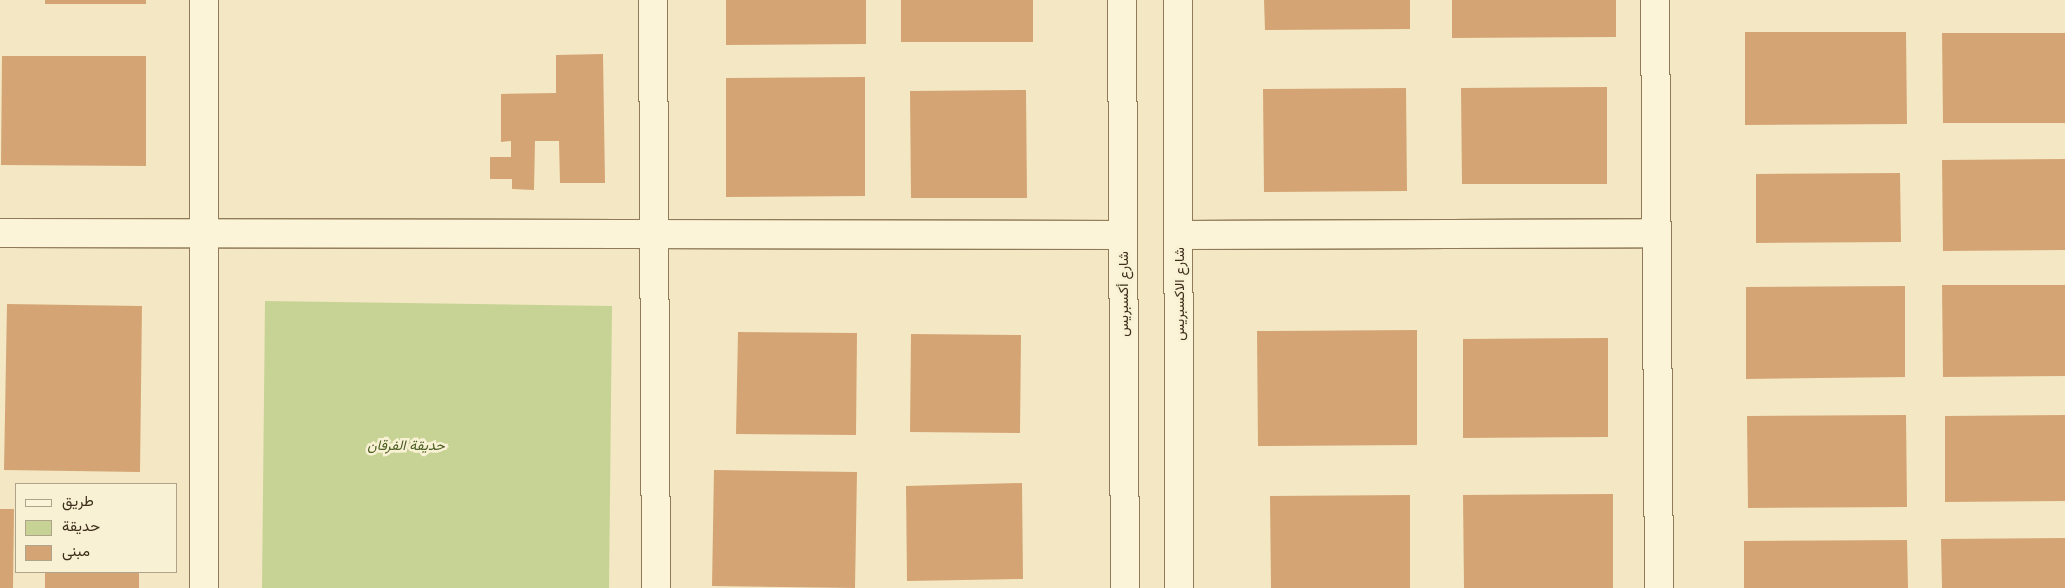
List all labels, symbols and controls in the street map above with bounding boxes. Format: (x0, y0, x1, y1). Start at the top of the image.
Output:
street label: شارع الاكسبريس (1171, 247, 1187, 341)
street label: شارع أكسبريس (1115, 251, 1131, 337)
park label: حديقة الفرقان (367, 437, 445, 453)
legend (15, 483, 178, 573)
text: طريق (62, 491, 94, 510)
text: حديقة (62, 516, 100, 535)
text: مبنى (62, 541, 90, 560)

